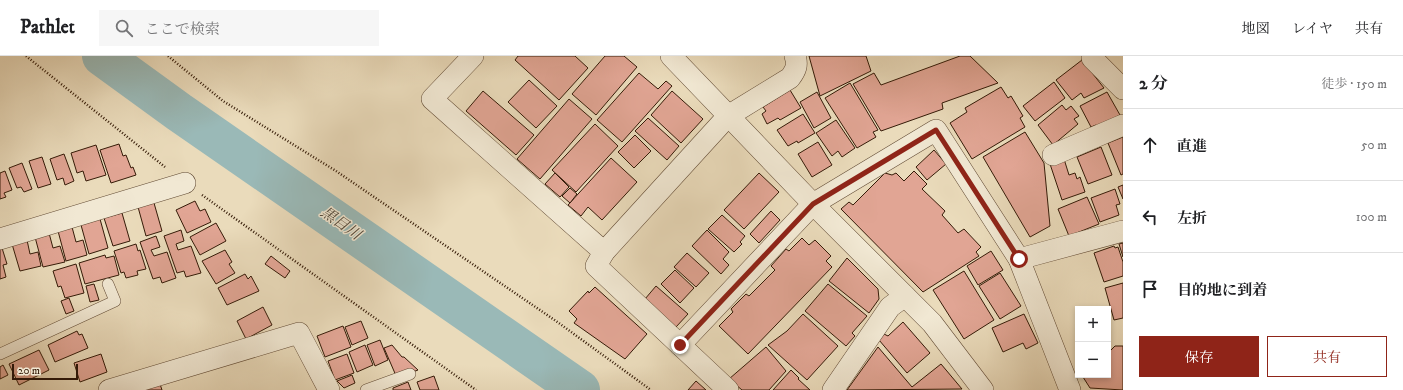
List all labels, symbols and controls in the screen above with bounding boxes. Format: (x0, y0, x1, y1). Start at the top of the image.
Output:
search box (99, 10, 379, 46)
text: Pathlet (20, 16, 75, 39)
icon: search (113, 17, 135, 39)
text: ここで検索 (145, 20, 220, 39)
text: 地図 (1242, 20, 1270, 38)
text: レイヤ (1292, 20, 1333, 38)
text: 共有 (1355, 20, 1383, 38)
text: 2 分 (1139, 73, 1168, 95)
text: 徒歩 · 150 m (1322, 76, 1387, 92)
icon: ahead (1139, 134, 1161, 156)
text: 直進 (1177, 137, 1207, 156)
text: 50 m (1361, 137, 1387, 153)
water label: 黒目川 (317, 203, 366, 245)
icon: left (1139, 206, 1161, 228)
text: 左折 (1177, 209, 1207, 228)
text: 100 m (1356, 209, 1387, 225)
route start (1010, 250, 1028, 268)
icon: arrive (1139, 278, 1161, 300)
text: 目的地に到着 (1177, 281, 1267, 300)
map controls (1075, 306, 1111, 378)
button: + (1075, 306, 1111, 342)
route end (671, 336, 689, 354)
button: 保存 (1139, 336, 1259, 377)
button: 共有 (1267, 336, 1387, 377)
button: − (1075, 342, 1111, 378)
scale bar (12, 362, 78, 381)
text: 20 m (18, 364, 40, 378)

